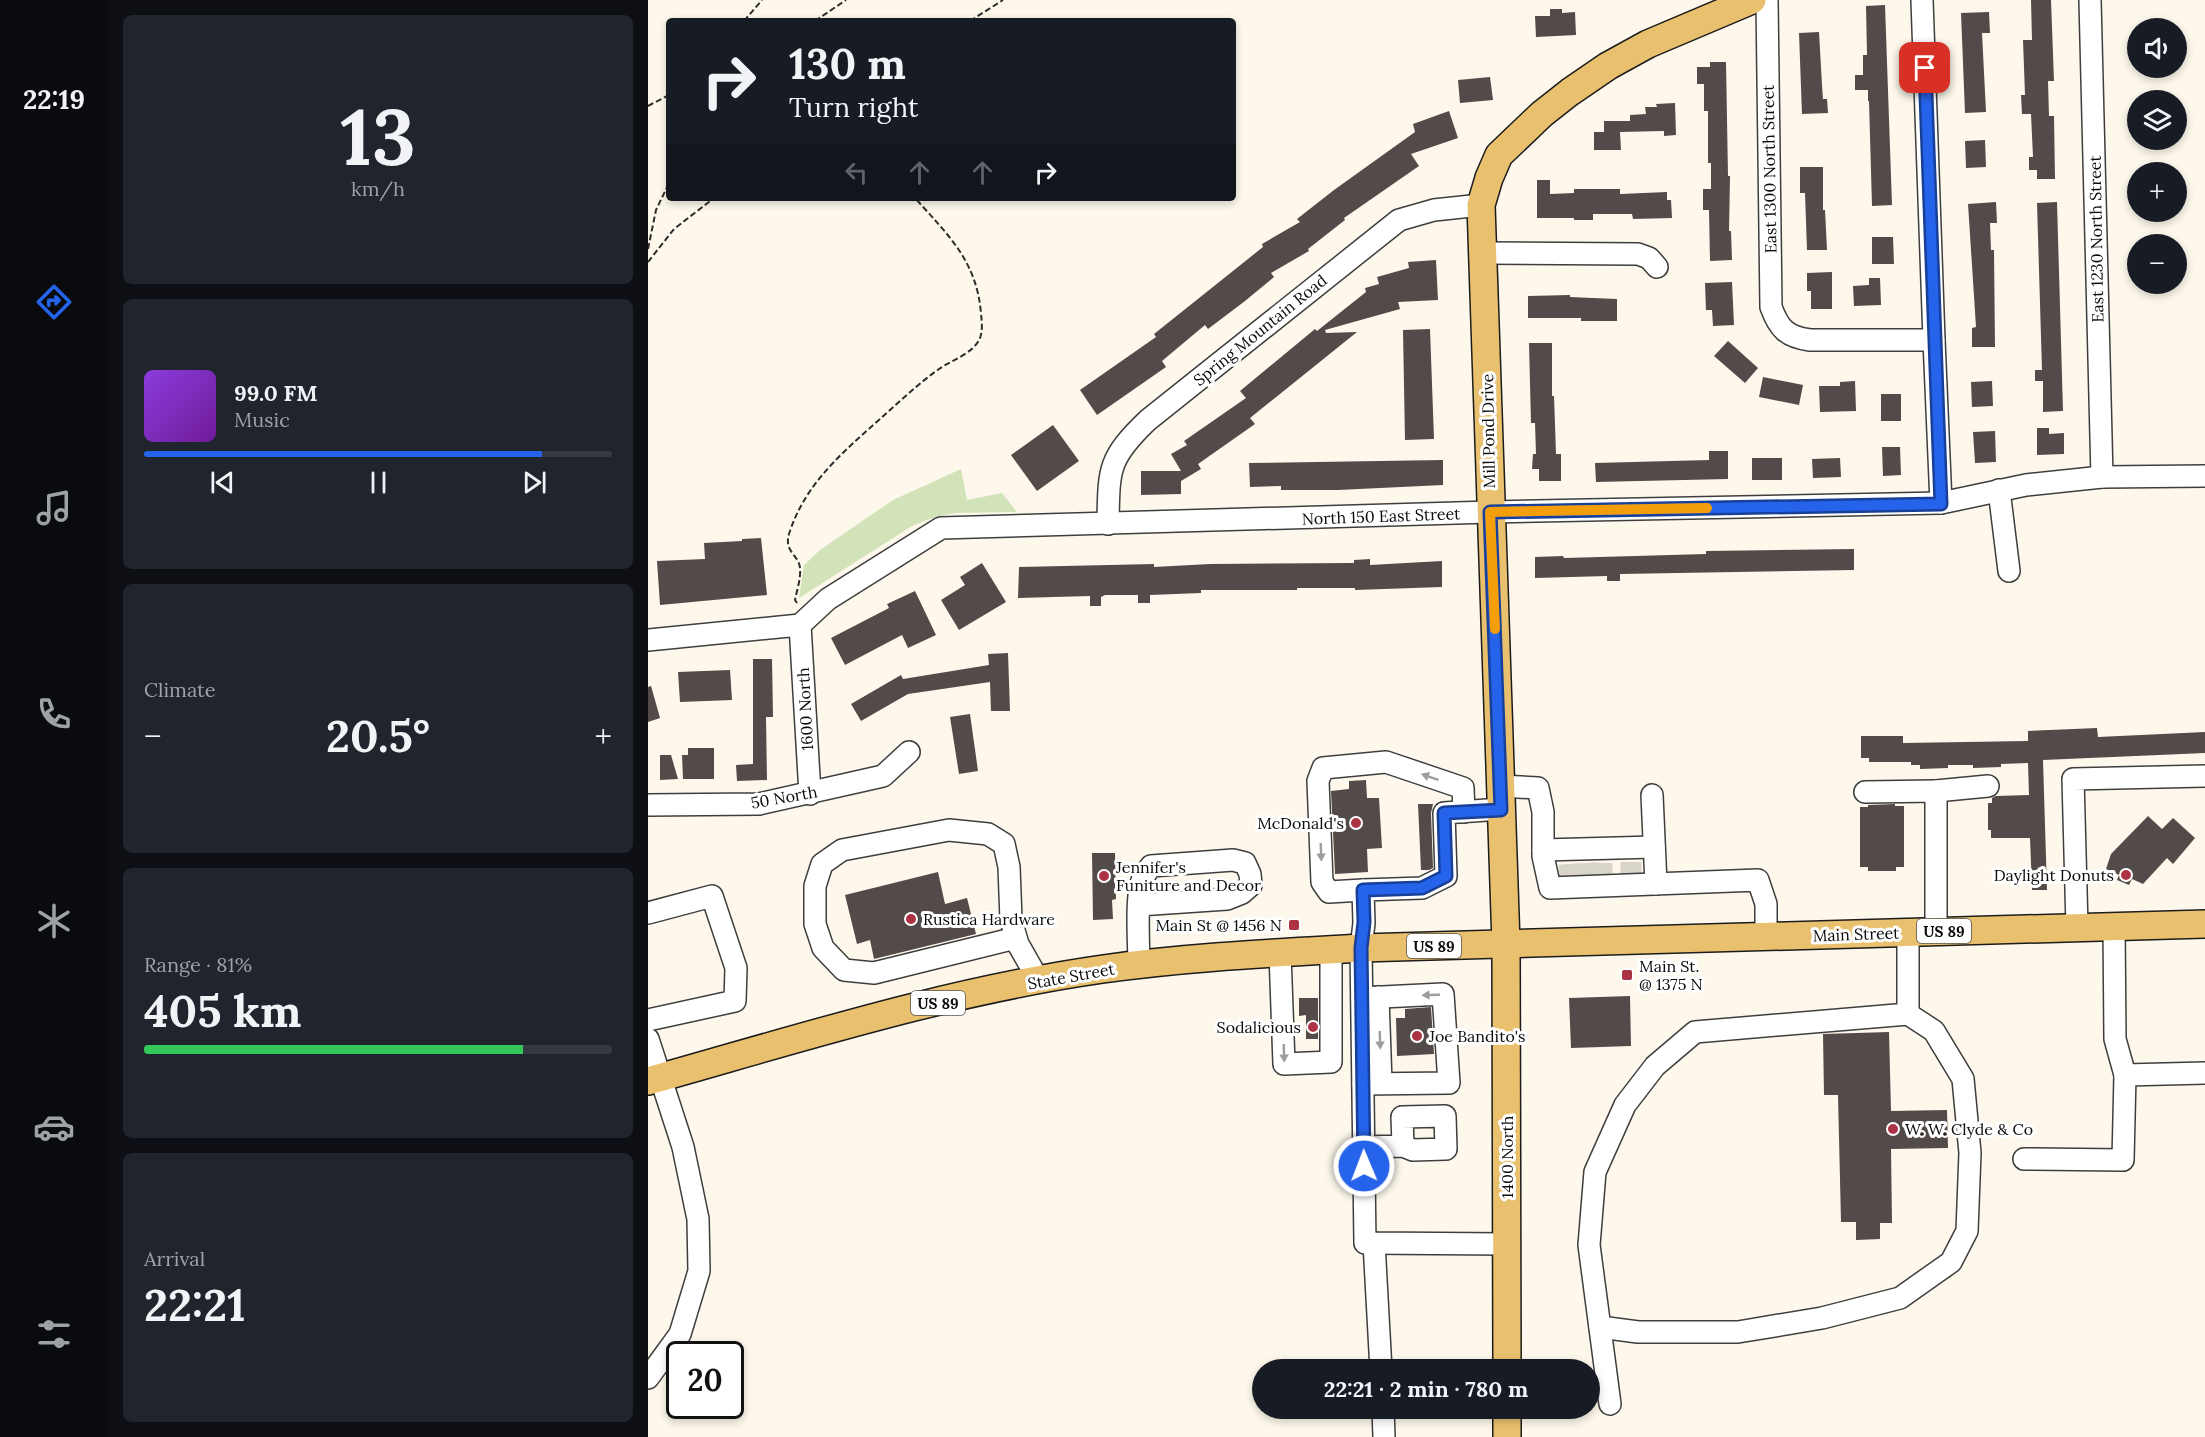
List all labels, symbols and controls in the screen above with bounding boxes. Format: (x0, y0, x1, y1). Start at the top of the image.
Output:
map controls (2127, 18, 2187, 294)
button: sound (2127, 18, 2187, 78)
text: 130 m (789, 37, 906, 91)
icon: right (690, 42, 768, 120)
pin (1899, 42, 1950, 93)
icon: arrive (1908, 51, 1941, 84)
text: 22:19 (23, 82, 85, 116)
street label: East 1300 North Street (1758, 84, 1780, 253)
text: 13 (340, 87, 416, 186)
text: Turn right (789, 90, 918, 124)
button: layers (2127, 90, 2187, 150)
street label: East 1230 North Street (2085, 155, 2107, 323)
icon: left (840, 156, 873, 189)
icon: ahead (903, 156, 936, 189)
icon: ahead (966, 156, 999, 189)
icon: right (1029, 156, 1062, 189)
button: + (2127, 162, 2187, 222)
text: km/h (351, 176, 405, 201)
button: − (2127, 234, 2187, 294)
street label: Spring Mountain Road (1189, 270, 1331, 390)
icon: directions (33, 281, 75, 323)
street label: Mill Pond Drive (1477, 373, 1499, 488)
text: 99.0 FM (234, 379, 318, 407)
text: Music (234, 407, 290, 432)
icon: previous (206, 466, 239, 499)
icon: pause (362, 466, 395, 499)
icon: next (518, 466, 551, 499)
icon: music (33, 487, 75, 529)
street label: North 150 East Street (1301, 503, 1461, 529)
street label: 1600 North (793, 666, 817, 751)
text: Climate (144, 677, 216, 702)
icon: phone (33, 693, 75, 735)
text: 20.5° (326, 707, 430, 764)
text: − (144, 715, 162, 757)
text: + (594, 715, 612, 757)
one-way arrow (1421, 772, 1439, 781)
street label: 50 North (749, 781, 819, 813)
place label: McDonald's (1257, 813, 1344, 833)
marker: McDonald's (1349, 816, 1363, 830)
one-way arrow (1317, 843, 1326, 862)
place label: Jennifer's Funiture and Decor (1115, 857, 1261, 895)
place label: Daylight Donuts (1994, 865, 2114, 885)
marker: Daylight Donuts (2119, 868, 2133, 882)
marker: Jennifer's Funiture and Decor (1097, 869, 1111, 883)
icon: climate (33, 900, 75, 942)
place label: Rustica Hardware (923, 909, 1055, 929)
marker: Rustica Hardware (904, 912, 918, 926)
place label: Main St @ 1456 N (1155, 915, 1282, 935)
marker: Main St @ 1456 N (1287, 918, 1301, 932)
road number: US 89 (1917, 919, 1971, 943)
street label: Main Street (1812, 922, 1900, 946)
road number: US 89 (1407, 934, 1461, 958)
text: Range · 81% (144, 952, 252, 977)
place label: Main St. @ 1375 N (1639, 956, 1703, 994)
street label: State Street (1026, 958, 1117, 993)
marker: Main St. @ 1375 N (1620, 968, 1634, 982)
text: 405 km (144, 982, 302, 1039)
one-way arrow (1422, 990, 1441, 999)
road number: US 89 (911, 991, 965, 1015)
place label: Sodalicious (1217, 1017, 1301, 1037)
marker: Sodalicious (1306, 1020, 1320, 1034)
place label: Joe Bandito's (1428, 1026, 1525, 1046)
marker: Joe Bandito's (1410, 1029, 1424, 1043)
one-way arrow (1375, 1031, 1384, 1050)
one-way arrow (1279, 1043, 1289, 1062)
icon: car (33, 1106, 75, 1148)
street label: 1400 North (1497, 1115, 1517, 1198)
place label: W. W. Clyde & Co (1905, 1119, 2033, 1139)
marker: W. W. Clyde & Co (1886, 1122, 1900, 1136)
position arrow (1332, 1134, 1396, 1198)
text: Arrival (144, 1246, 205, 1271)
text: 22:21 (144, 1276, 245, 1333)
icon: filters (33, 1313, 75, 1355)
speed limit sign: 20 (666, 1341, 744, 1419)
text: 22:21 · 2 min · 780 m (1324, 1375, 1528, 1403)

